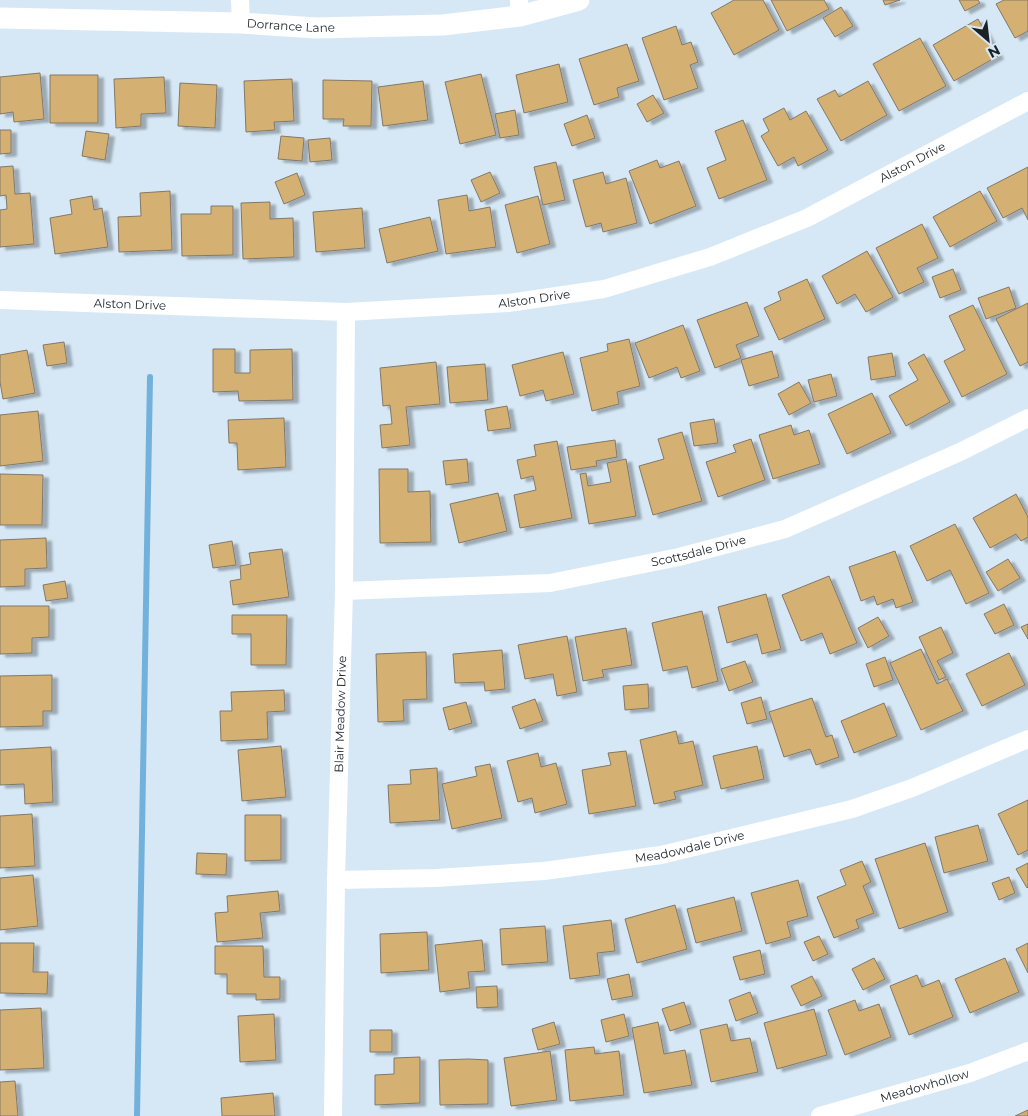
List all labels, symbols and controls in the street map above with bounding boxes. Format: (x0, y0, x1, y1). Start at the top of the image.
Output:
street label: Dorrance Lane (246, 15, 335, 35)
north arrow (963, 15, 1013, 65)
text: N (985, 41, 1003, 62)
street label: Alston Drive (877, 138, 948, 185)
street label: Alston Drive (498, 286, 571, 311)
street label: Alston Drive (93, 295, 166, 313)
street label: Scottsdale Drive (650, 532, 747, 569)
street label: Blair Meadow Drive (331, 655, 349, 773)
street label: Meadowdale Drive (634, 827, 746, 865)
street label: Meadowhollow (878, 1066, 971, 1105)

